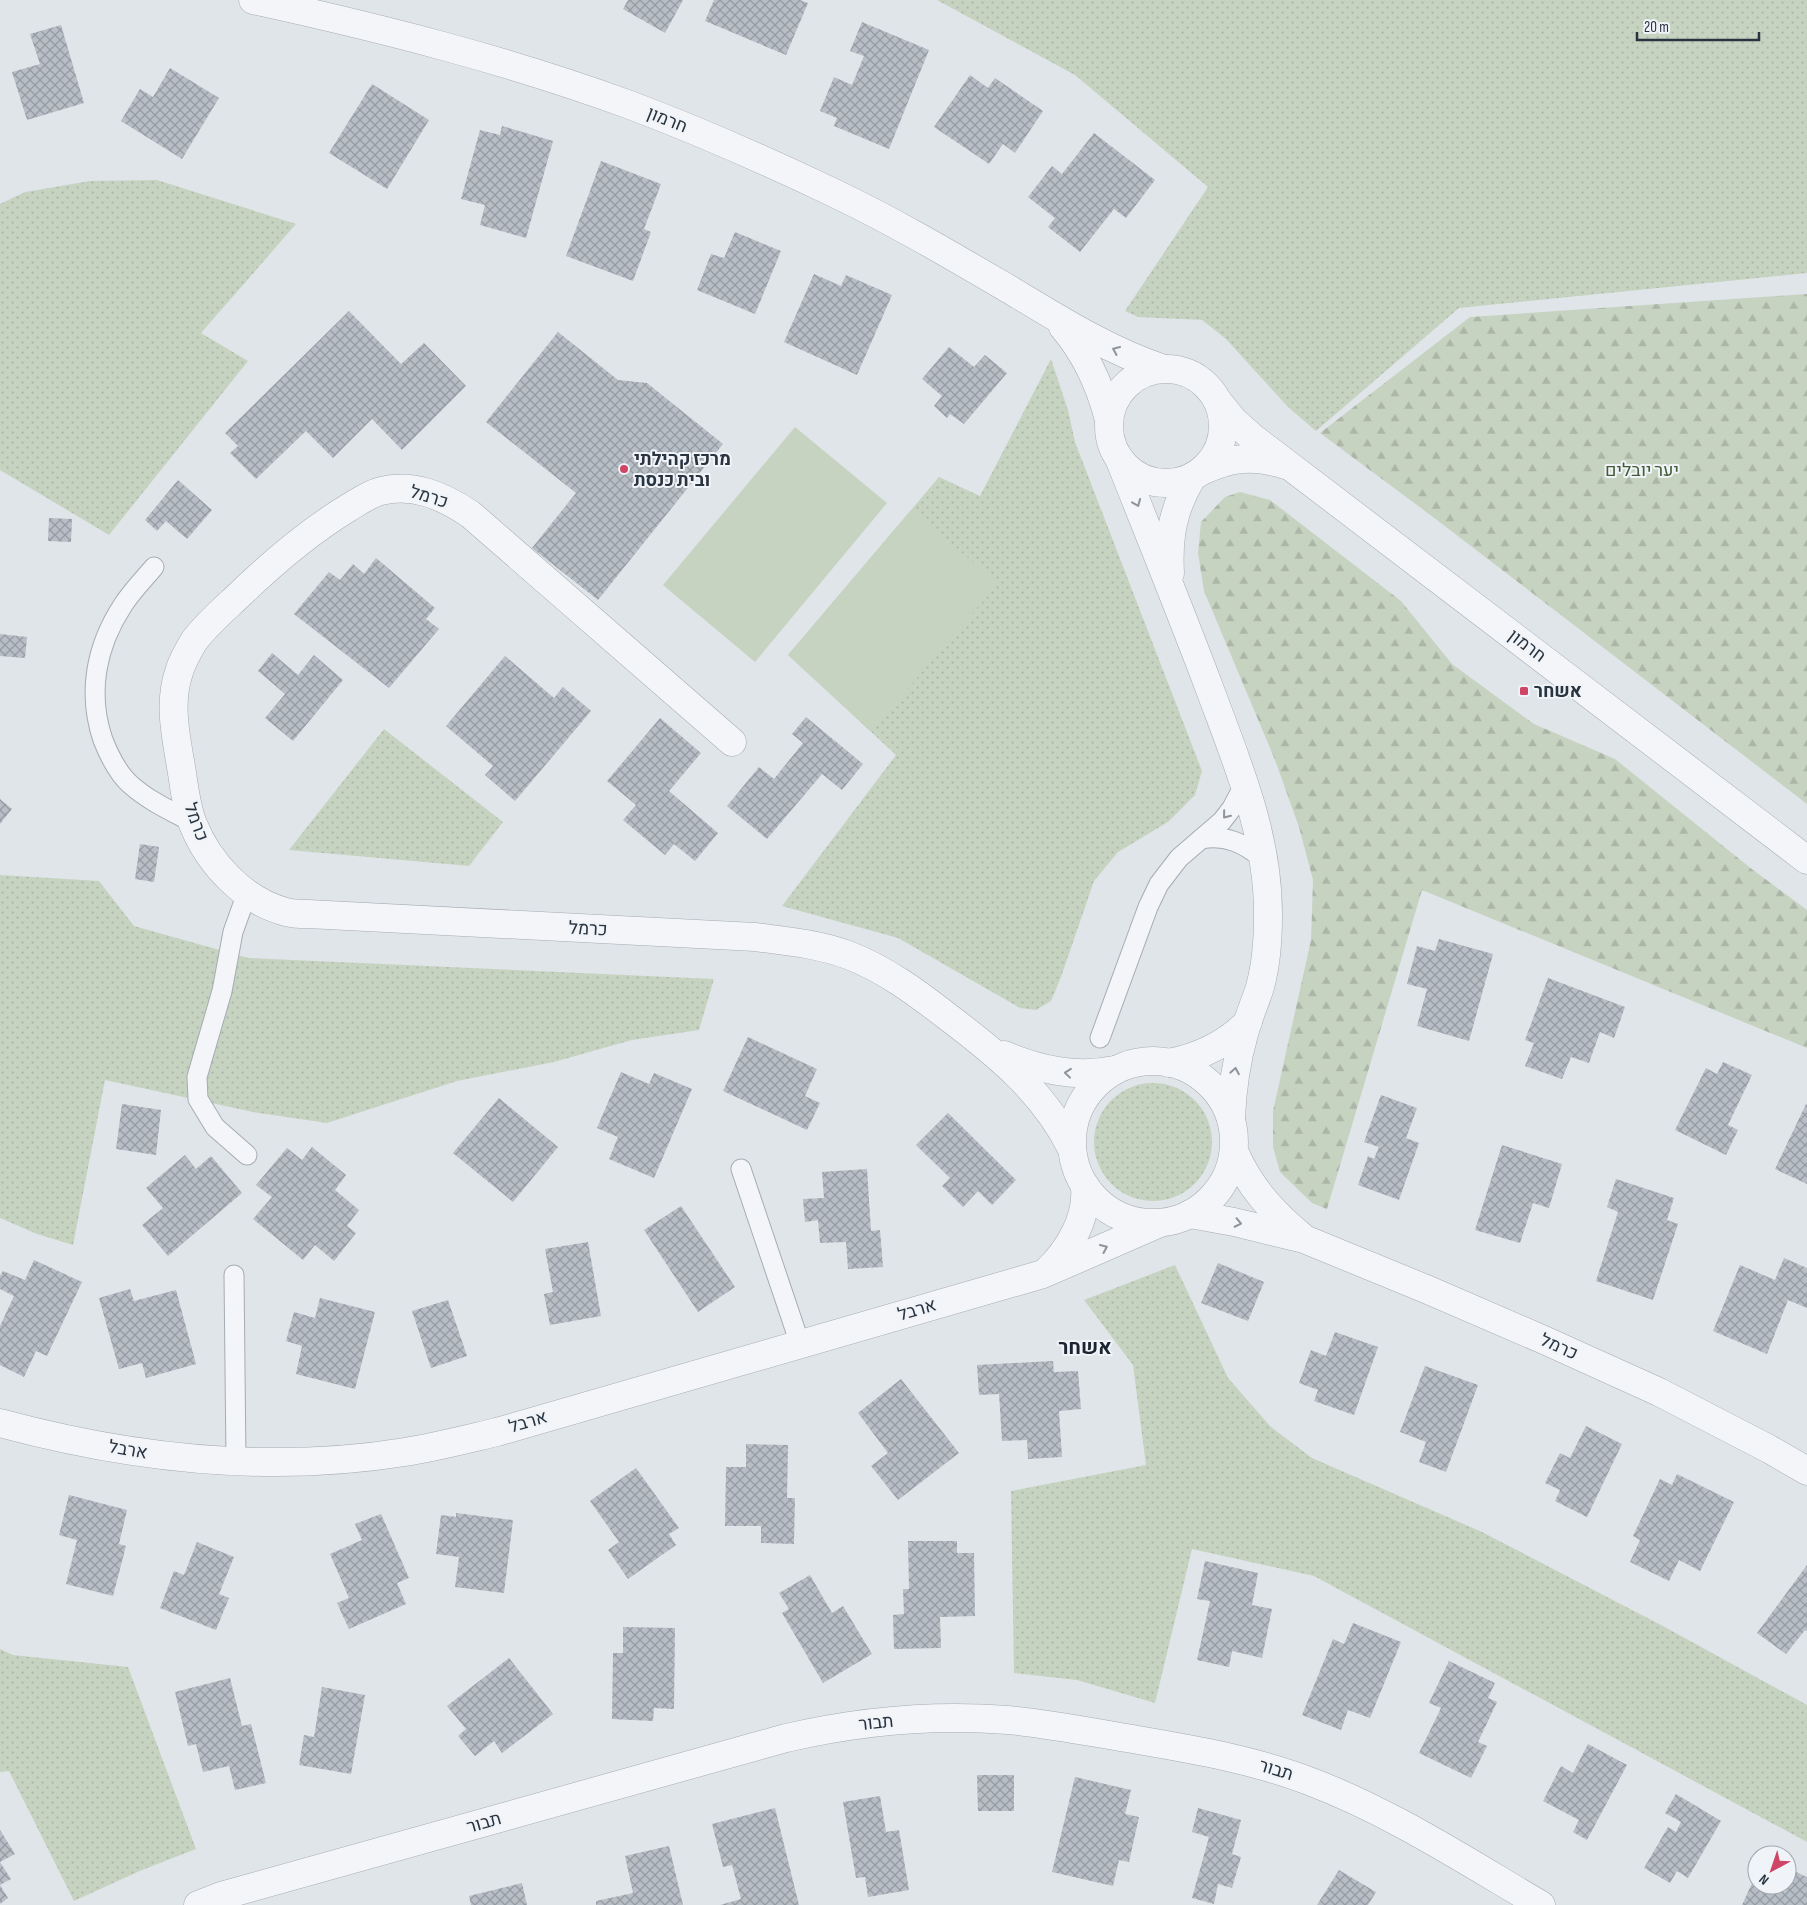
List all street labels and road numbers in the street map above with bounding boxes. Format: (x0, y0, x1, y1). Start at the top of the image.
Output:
street label: חרמון (644, 102, 690, 138)
street label: כרמל (407, 481, 451, 513)
street label: חרמון (1504, 625, 1550, 667)
street label: כרמל (179, 800, 213, 844)
street label: כרמל (568, 917, 608, 941)
street label: ארבל (895, 1295, 939, 1325)
street label: כרמל (1537, 1329, 1581, 1365)
street label: ארבל (506, 1407, 550, 1437)
street label: ארבל (107, 1436, 149, 1464)
street label: תבור (858, 1711, 894, 1735)
street label: תבור (1256, 1755, 1296, 1785)
street label: תבור (464, 1808, 504, 1838)

